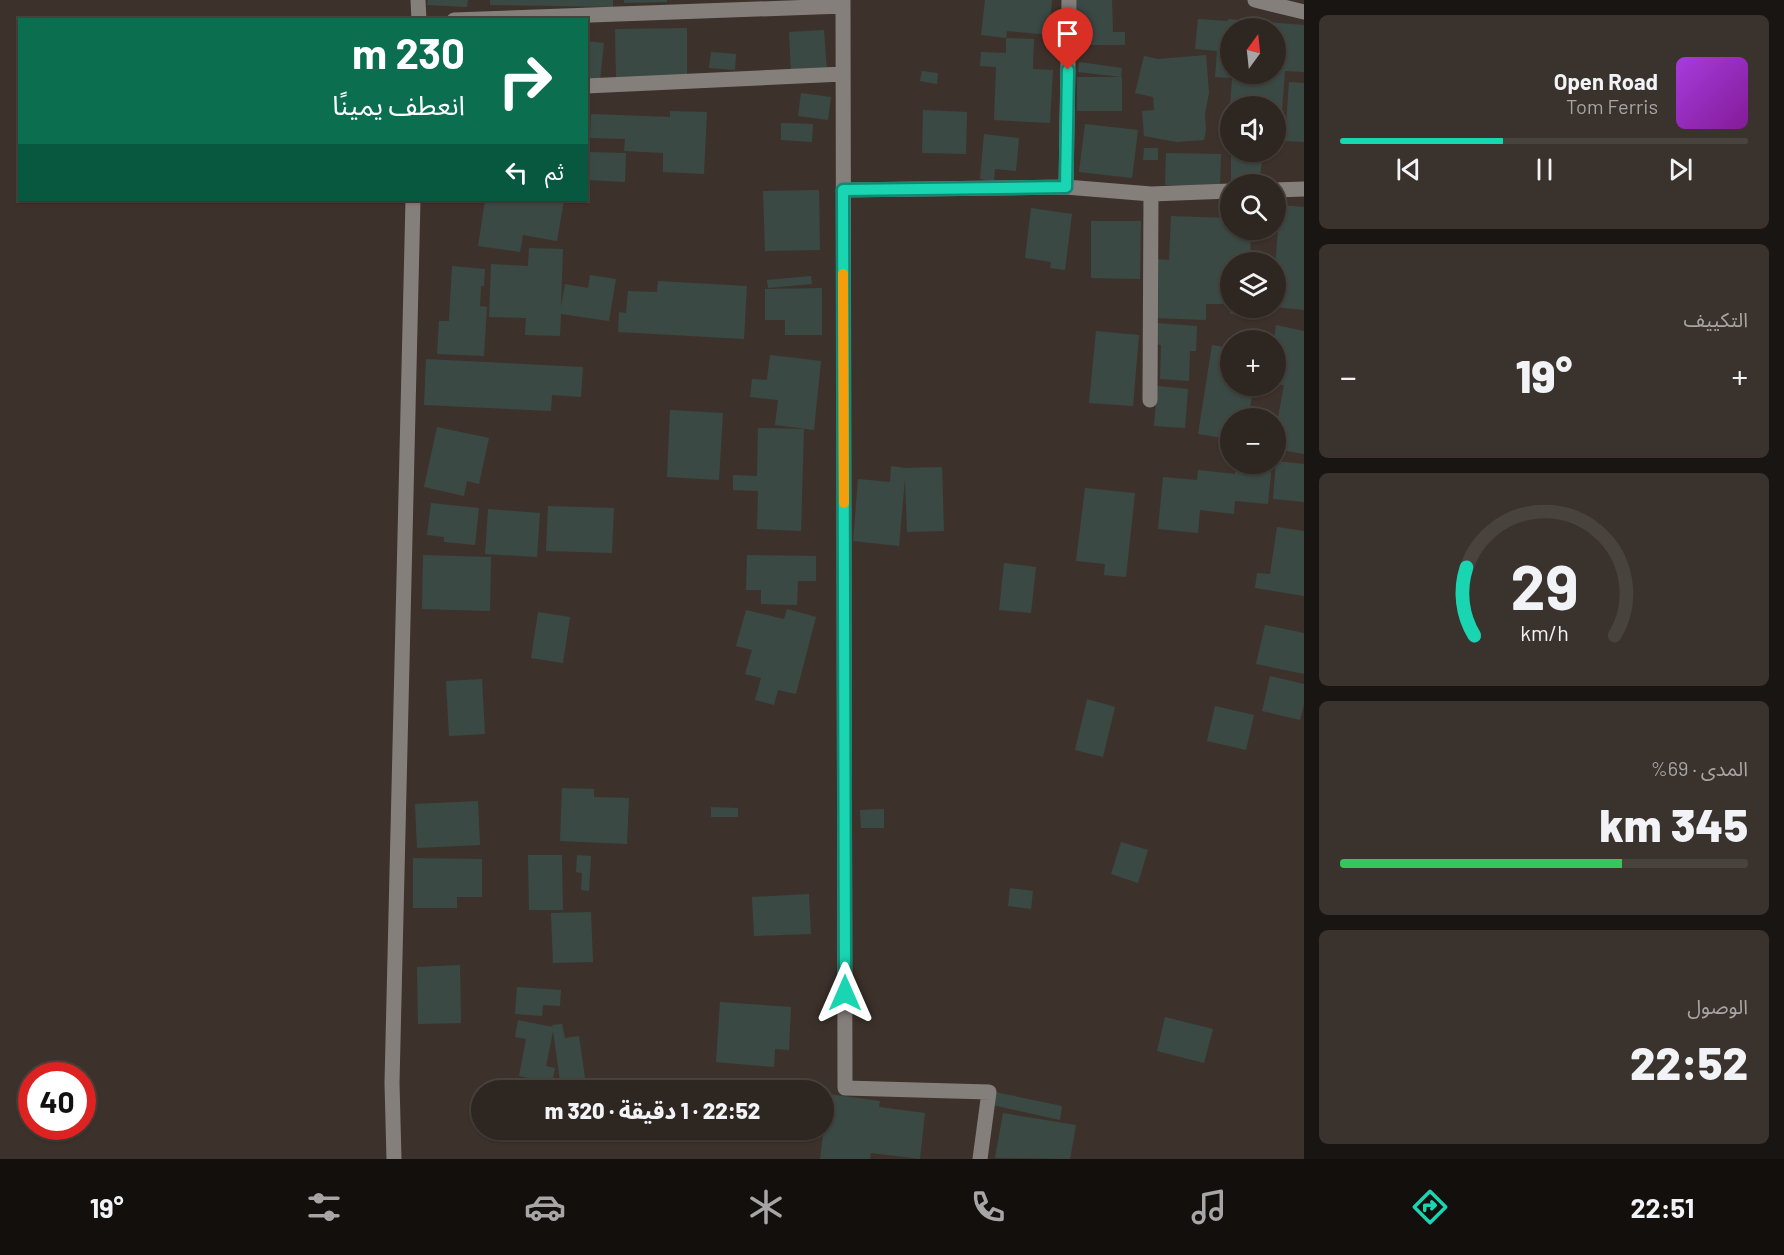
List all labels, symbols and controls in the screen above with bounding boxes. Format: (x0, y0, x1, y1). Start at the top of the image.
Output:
pin (1042, 8, 1093, 70)
icon: arrive (1051, 17, 1084, 50)
north arrow (1220, 18, 1286, 84)
map controls (1220, 18, 1286, 474)
text: 230 m (352, 27, 465, 77)
icon: right (486, 42, 564, 120)
text: Open Road (1554, 68, 1658, 94)
text: انعطف يمينًا (332, 88, 465, 120)
text: Tom Ferris (1566, 94, 1658, 118)
button: sound (1220, 96, 1286, 162)
icon: previous (1392, 153, 1425, 186)
icon: pause (1528, 153, 1561, 186)
icon: next (1664, 153, 1697, 186)
icon: left (500, 156, 533, 189)
text: ثم (545, 158, 564, 184)
button: search (1220, 174, 1286, 240)
button: layers (1220, 252, 1286, 318)
text: التكييف (1684, 307, 1748, 331)
button: + (1220, 330, 1286, 396)
text: 19° (1516, 348, 1572, 402)
text: − (1340, 356, 1357, 396)
text: + (1732, 356, 1748, 396)
button: − (1220, 408, 1286, 474)
text: 29 (1510, 549, 1578, 623)
text: km/h (1520, 621, 1568, 646)
text: المدى · 69% (1651, 756, 1748, 780)
text: 345 km (1599, 797, 1748, 851)
position arrow (813, 961, 877, 1025)
text: الوصول (1687, 994, 1748, 1018)
text: 22:52 (1630, 1035, 1748, 1089)
speed limit sign: 40 (18, 1062, 96, 1140)
text: 22:52 · 1 دقيقة · 320 m (545, 1097, 760, 1123)
icon: filters (303, 1186, 345, 1228)
icon: car (524, 1186, 566, 1228)
icon: climate (745, 1186, 787, 1228)
icon: phone (967, 1186, 1009, 1228)
icon: music (1188, 1186, 1230, 1228)
icon: directions (1409, 1186, 1451, 1228)
text: 19° (90, 1191, 124, 1223)
text: 22:51 (1630, 1191, 1694, 1223)

